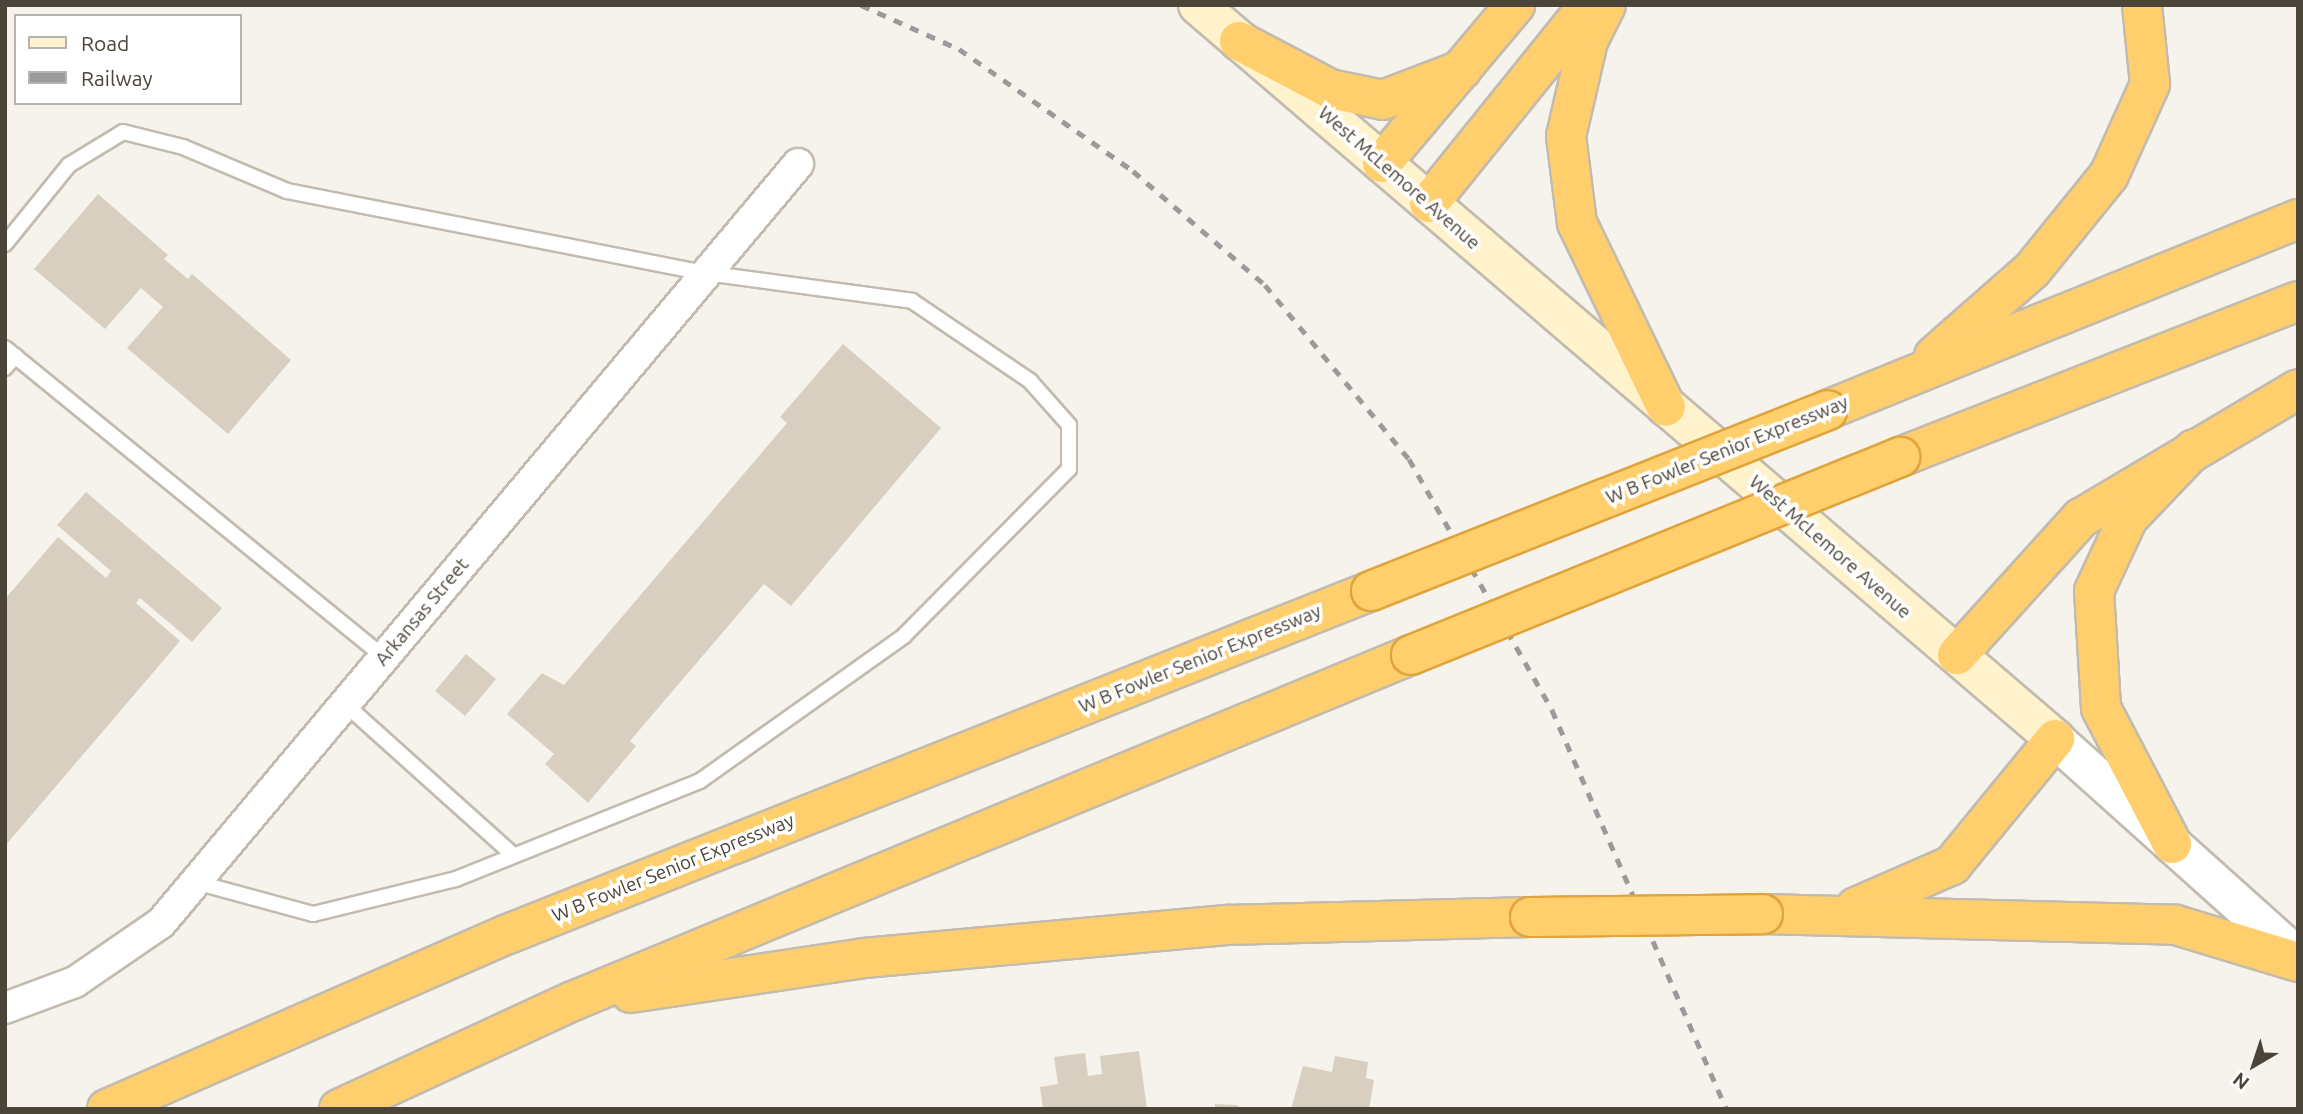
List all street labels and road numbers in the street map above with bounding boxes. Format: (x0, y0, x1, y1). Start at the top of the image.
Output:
street label: West McLemore Avenue (1313, 102, 1485, 254)
street label: W B Fowler Senior Expressway (1603, 391, 1851, 509)
street label: West McLemore Avenue (1744, 471, 1916, 623)
street label: Arkansas Street (370, 554, 474, 670)
street label: W B Fowler Senior Expressway (1076, 600, 1324, 718)
street label: W B Fowler Senior Expressway (549, 809, 797, 927)

